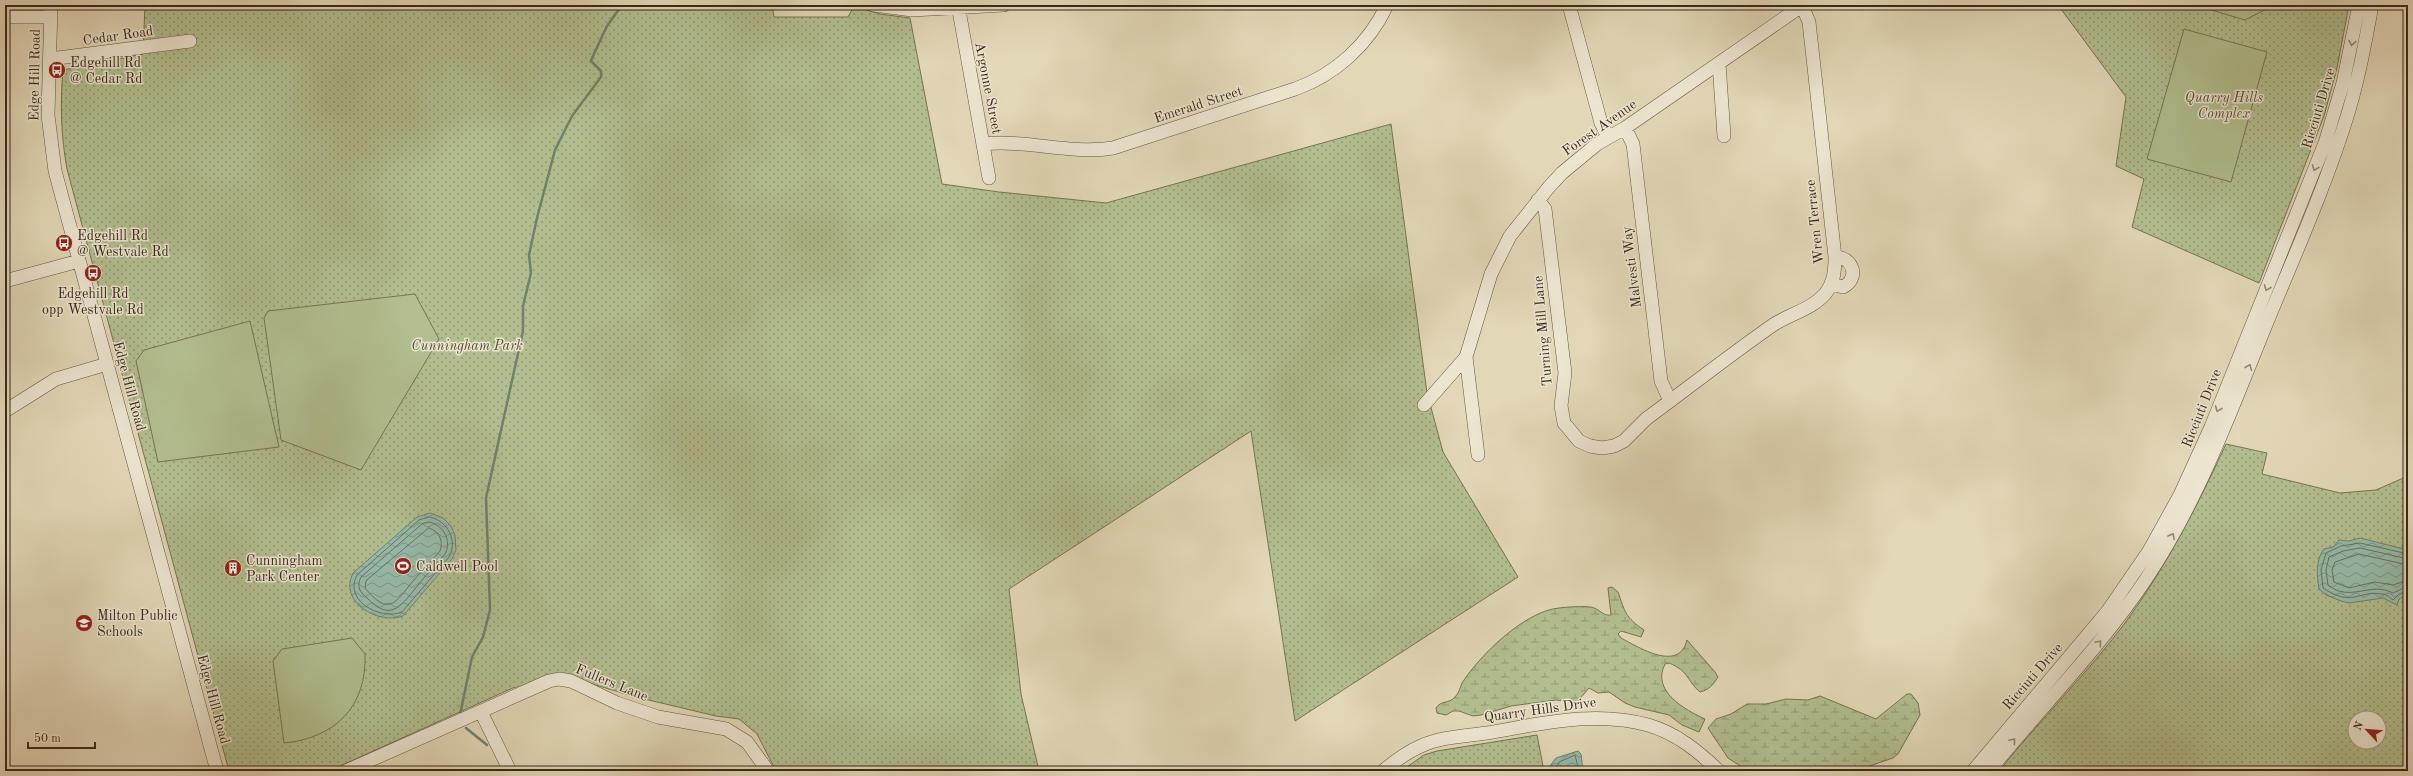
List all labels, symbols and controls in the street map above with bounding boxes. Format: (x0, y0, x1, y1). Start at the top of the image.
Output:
street label: Cedar Road (82, 24, 154, 48)
street label: Edge Hill Road (27, 29, 43, 121)
one-way arrow (2349, 40, 2357, 47)
street label: Argonne Street (972, 41, 1004, 136)
place label: Edgehill Rd @ Cedar Rd (70, 56, 142, 86)
bus stop icon: Edgehill Rd @ Cedar Rd (47, 60, 67, 80)
street label: Ricciuti Drive (2300, 66, 2338, 150)
street label: Emerald Street (1152, 84, 1244, 126)
park label: Quarry Hills Complex (2185, 91, 2263, 122)
street label: Forest Avenue (1560, 97, 1639, 158)
one-way arrow (2312, 164, 2320, 171)
street label: Wren Terrace (1804, 179, 1826, 265)
street label: Malvesti Way (1620, 225, 1644, 309)
place label: Edgehill Rd @ Westvale Rd (77, 229, 169, 259)
bus stop icon: Edgehill Rd @ Westvale Rd (54, 233, 74, 253)
bus stop icon: Edgehill Rd opp Westvale Rd (83, 263, 103, 283)
street label: Turning Mill Lane (1531, 275, 1555, 387)
one-way arrow (2263, 285, 2271, 292)
place label: Edgehill Rd opp Westvale Rd (42, 287, 144, 317)
park label: Cunningham Park (411, 339, 523, 354)
street label: Edge Hill Road (110, 340, 148, 433)
one-way arrow (2244, 363, 2252, 371)
street label: Ricciuti Drive (2180, 367, 2224, 450)
one-way arrow (2215, 406, 2223, 413)
one-way arrow (2168, 533, 2175, 540)
place label: Cunningham Park Center (246, 554, 323, 584)
sports icon: Caldwell Pool (393, 556, 413, 576)
building icon: Cunningham Park Center (223, 558, 243, 578)
place label: Caldwell Pool (416, 560, 498, 574)
place label: Milton Public Schools (97, 609, 177, 639)
school or university icon: Milton Public Schools (74, 613, 94, 633)
one-way arrow (2094, 640, 2101, 648)
street label: Ricciuti Drive (2000, 641, 2065, 713)
street label: Edge Hill Road (194, 653, 232, 746)
street label: Fullers Lane (573, 662, 650, 704)
street label: Quarry Hills Drive (1483, 695, 1597, 725)
north arrow (2347, 710, 2387, 750)
text: N (2353, 720, 2366, 732)
scale bar (28, 724, 95, 750)
text: 50 m (34, 732, 61, 745)
one-way arrow (2009, 738, 2016, 746)

